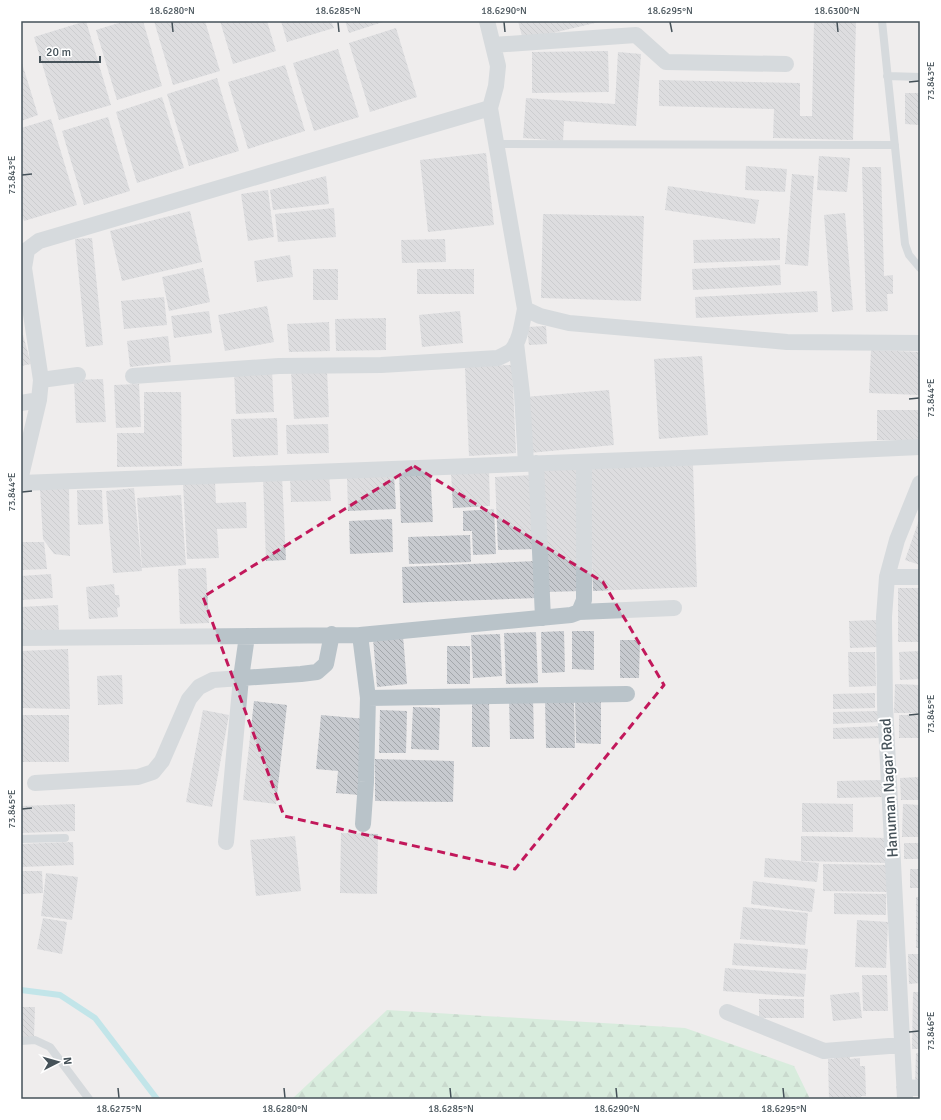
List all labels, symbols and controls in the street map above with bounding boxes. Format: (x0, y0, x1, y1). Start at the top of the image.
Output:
text: 18.6280°N (149, 5, 195, 17)
text: 18.6285°N (315, 5, 361, 17)
text: 18.6290°N (481, 5, 527, 17)
text: 18.6295°N (647, 5, 693, 17)
text: 18.6300°N (814, 5, 860, 17)
scale bar (40, 38, 100, 64)
text: 20 m (46, 45, 71, 60)
text: 73.843°E (925, 61, 937, 101)
text: 73.843°E (6, 155, 18, 195)
text: 73.844°E (925, 378, 937, 418)
text: 73.844°E (6, 472, 18, 512)
text: 73.845°E (925, 694, 937, 734)
street label: Hanuman Nagar Road (876, 718, 902, 858)
text: 73.845°E (6, 789, 18, 829)
text: 73.846°E (925, 1011, 937, 1051)
north arrow (38, 1042, 78, 1082)
text: N (61, 1057, 74, 1065)
text: 18.6275°N (96, 1103, 142, 1115)
text: 18.6280°N (262, 1103, 308, 1115)
text: 18.6285°N (428, 1103, 474, 1115)
text: 18.6290°N (594, 1103, 640, 1115)
text: 18.6295°N (761, 1103, 807, 1115)

